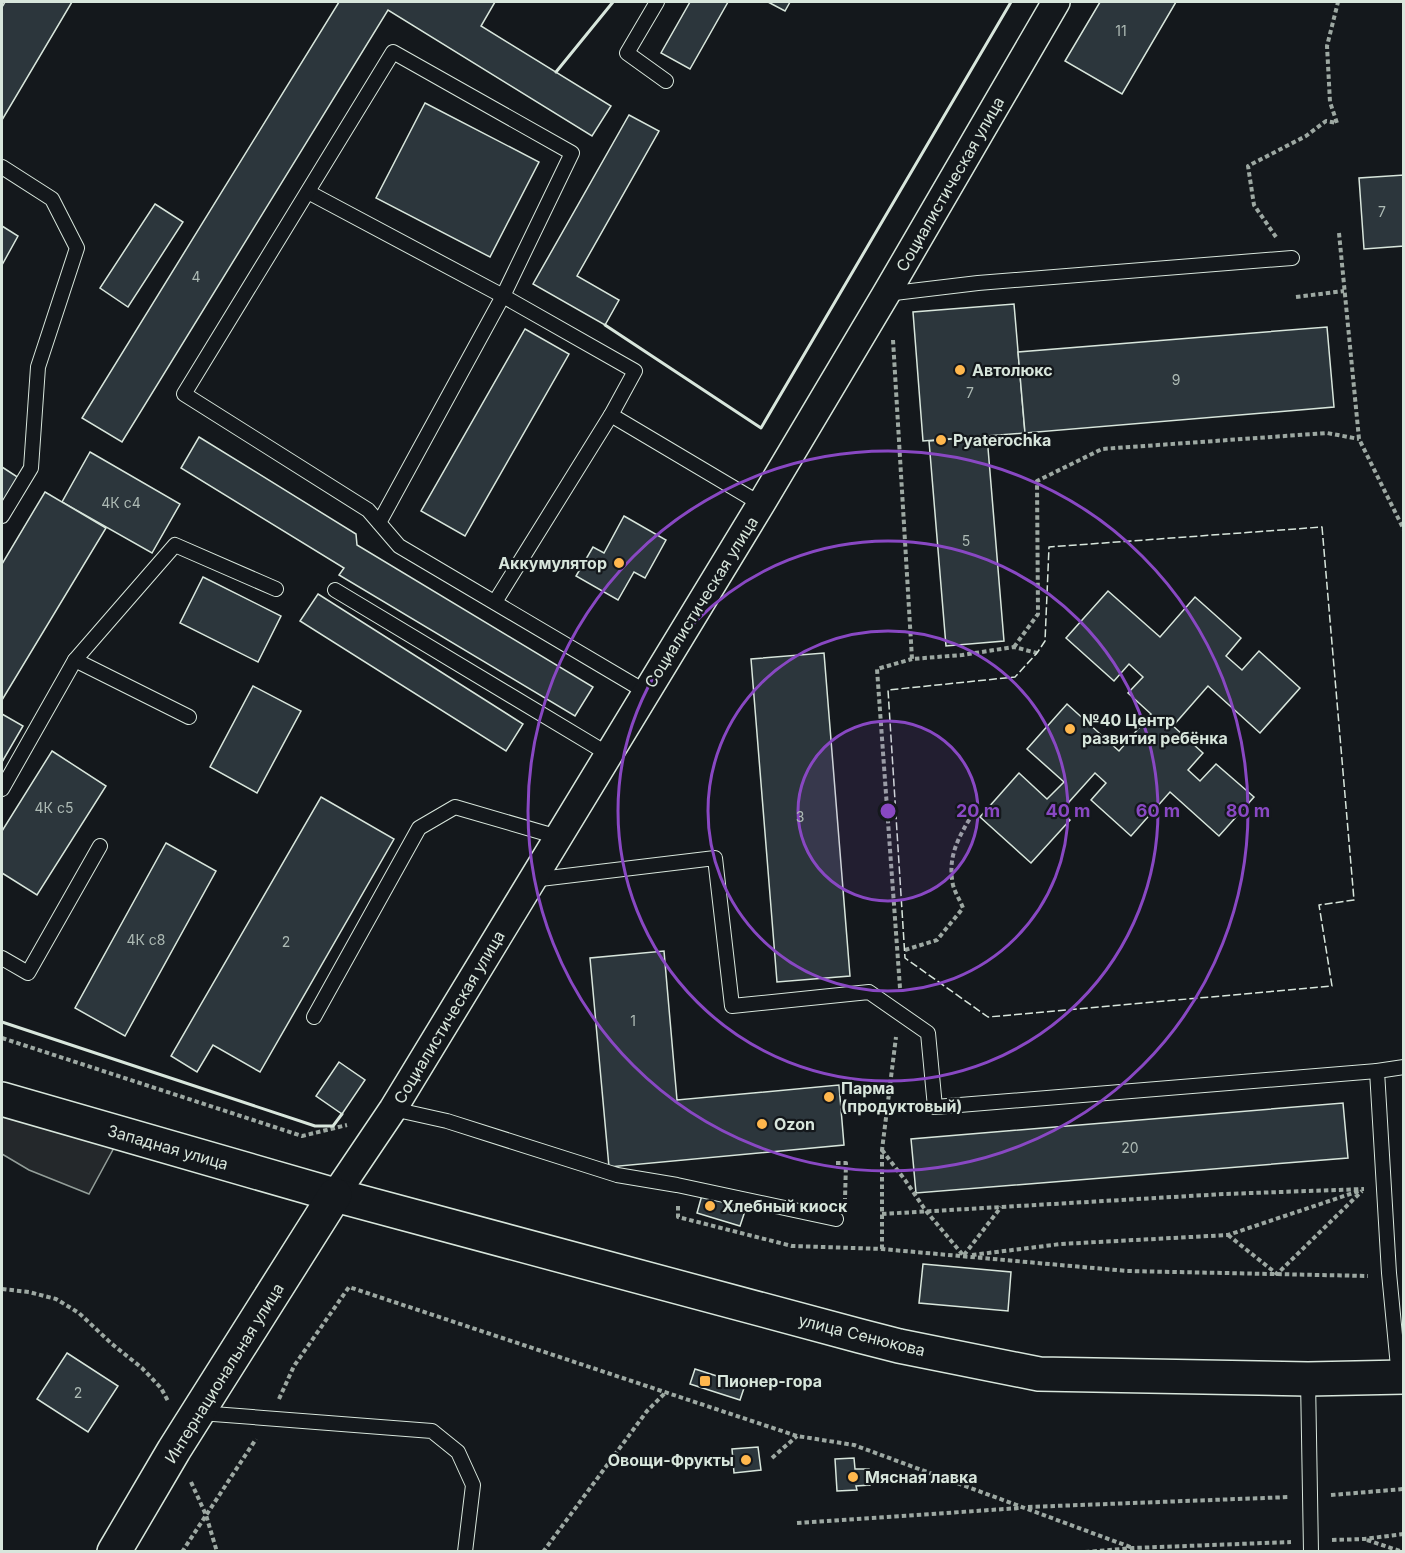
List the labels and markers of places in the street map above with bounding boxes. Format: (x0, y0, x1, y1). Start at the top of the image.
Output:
place label: Автолюкс (972, 360, 1053, 380)
marker: Автолюкс (953, 363, 967, 377)
place label: Pyaterochka (953, 430, 1051, 450)
marker: Pyaterochka (934, 433, 948, 447)
place label: Аккумулятор (498, 553, 607, 573)
marker: Аккумулятор (612, 556, 626, 570)
place label: №40 Центр развития ребёнка (1082, 710, 1228, 748)
marker: №40 Центр развития ребёнка (1063, 722, 1077, 736)
centre of rings (878, 801, 898, 821)
place label: Парма (продуктовый) (841, 1078, 962, 1116)
marker: Парма (продуктовый) (822, 1090, 836, 1104)
place label: Ozon (774, 1114, 815, 1134)
marker: Ozon (755, 1117, 769, 1131)
place label: Хлебный киоск (722, 1196, 848, 1216)
marker: Хлебный киоск (703, 1199, 717, 1213)
place label: Пионер-гора (717, 1371, 822, 1391)
marker: Пионер-гора (698, 1374, 712, 1388)
place label: Овощи-Фрукты (608, 1450, 734, 1470)
marker: Овощи-Фрукты (739, 1453, 753, 1467)
place label: Мясная лавка (865, 1467, 978, 1487)
marker: Мясная лавка (846, 1470, 860, 1484)

